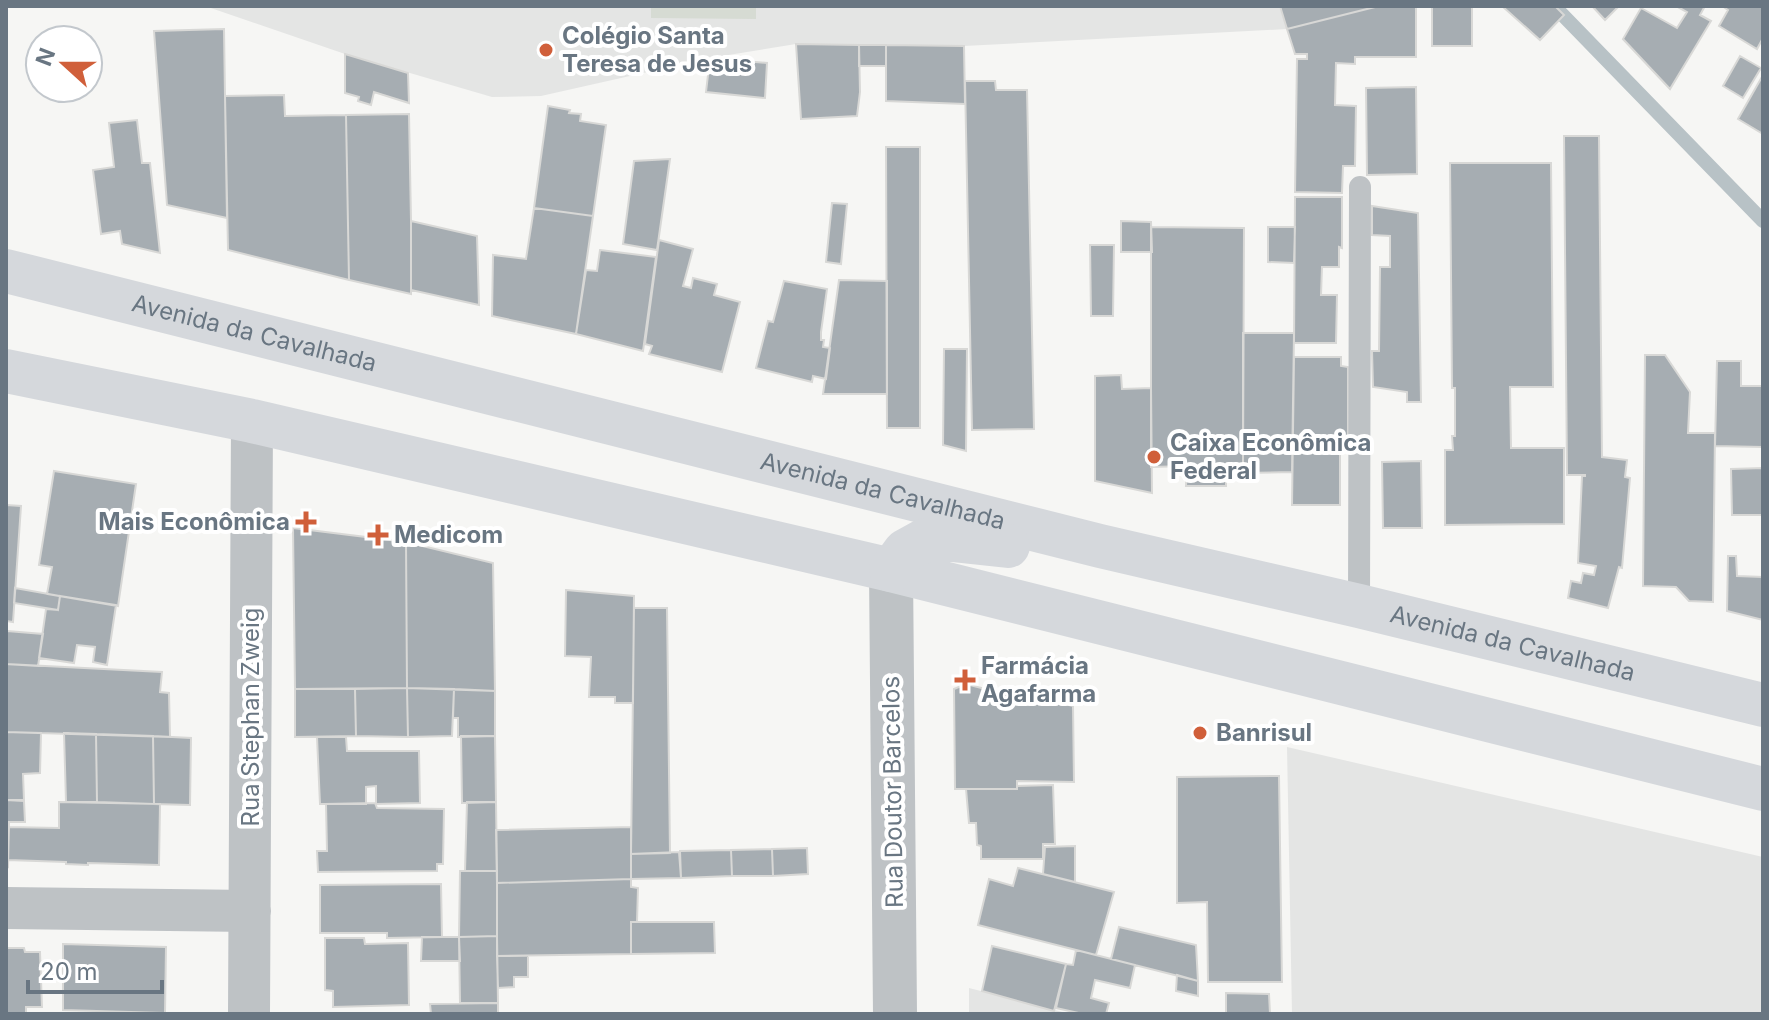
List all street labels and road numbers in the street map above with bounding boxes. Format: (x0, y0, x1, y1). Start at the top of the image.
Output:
street label: Avenida da Cavalhada (129, 288, 380, 378)
street label: Avenida da Cavalhada (758, 446, 1008, 536)
street label: Avenida da Cavalhada (1387, 599, 1638, 687)
street label: Rua Stephan Zweig (236, 608, 265, 827)
street label: Rua Doutor Barcelos (876, 676, 909, 908)

